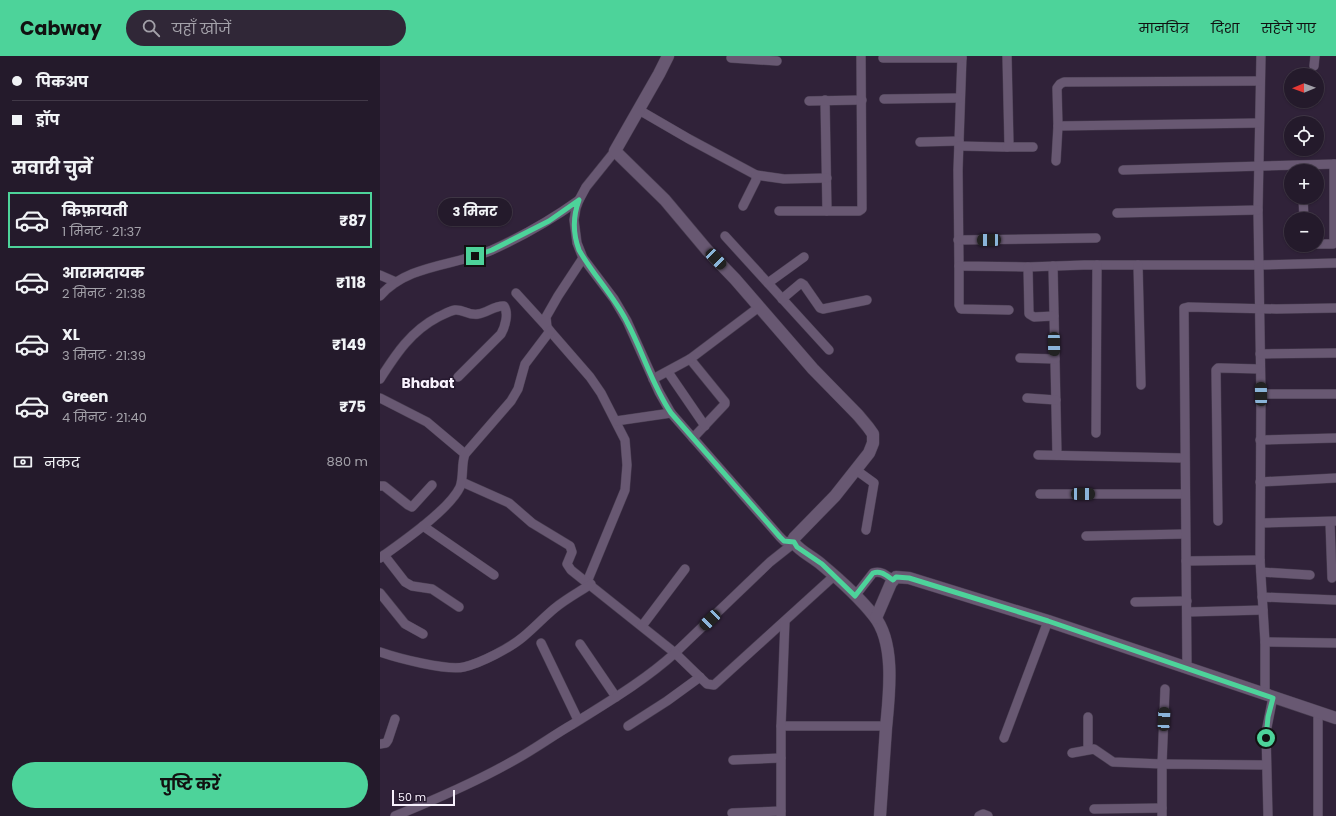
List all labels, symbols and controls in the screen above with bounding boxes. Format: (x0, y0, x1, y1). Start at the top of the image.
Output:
search box (126, 10, 406, 46)
text: Cabway (20, 15, 102, 42)
icon: search (140, 17, 162, 39)
text: यहाँ खोजें (172, 18, 231, 39)
text: मानचित्र (1139, 18, 1189, 38)
text: दिशा (1211, 18, 1239, 38)
text: सहेजे गए (1261, 18, 1316, 38)
north arrow (1284, 68, 1324, 108)
map controls (1284, 68, 1324, 252)
text: पिकअप (36, 71, 88, 92)
text: ड्रॉप (36, 109, 59, 130)
button: locate (1284, 116, 1324, 156)
text: सवारी चुनें (12, 155, 92, 180)
button: + (1284, 164, 1324, 204)
callout: 3 मिनट (438, 198, 512, 226)
text: किफ़ायती (62, 200, 128, 221)
icon: car (14, 202, 50, 238)
text: 3 मिनट (453, 202, 497, 221)
text: ₹87 (339, 210, 366, 231)
button: − (1284, 212, 1324, 252)
text: 1 मिनट · 21:37 (62, 222, 141, 241)
car (977, 234, 1001, 246)
car (703, 246, 729, 272)
route end (466, 247, 484, 265)
text: आरामदायक (62, 262, 145, 283)
icon: car (14, 264, 50, 300)
text: ₹118 (336, 272, 366, 293)
text: 2 मिनट · 21:38 (62, 284, 146, 303)
text: XL (62, 324, 80, 345)
icon: car (14, 326, 50, 362)
car (1048, 332, 1060, 356)
text: ₹149 (332, 334, 366, 355)
text: 3 मिनट · 21:39 (62, 346, 146, 365)
district label: Bhabat (402, 373, 455, 393)
car (1255, 382, 1267, 406)
text: Green (62, 386, 108, 407)
icon: car (14, 388, 50, 424)
text: ₹75 (339, 396, 366, 417)
text: 4 मिनट · 21:40 (62, 408, 147, 427)
icon: cash (12, 451, 34, 473)
text: नकद (44, 452, 80, 473)
text: 880 m (327, 452, 368, 471)
car (1071, 488, 1095, 500)
car (697, 607, 723, 633)
car (1157, 707, 1171, 731)
route start (1257, 729, 1275, 747)
button: पुष्टि करें (12, 762, 368, 808)
scale bar (392, 788, 455, 807)
text: 50 m (398, 789, 426, 805)

